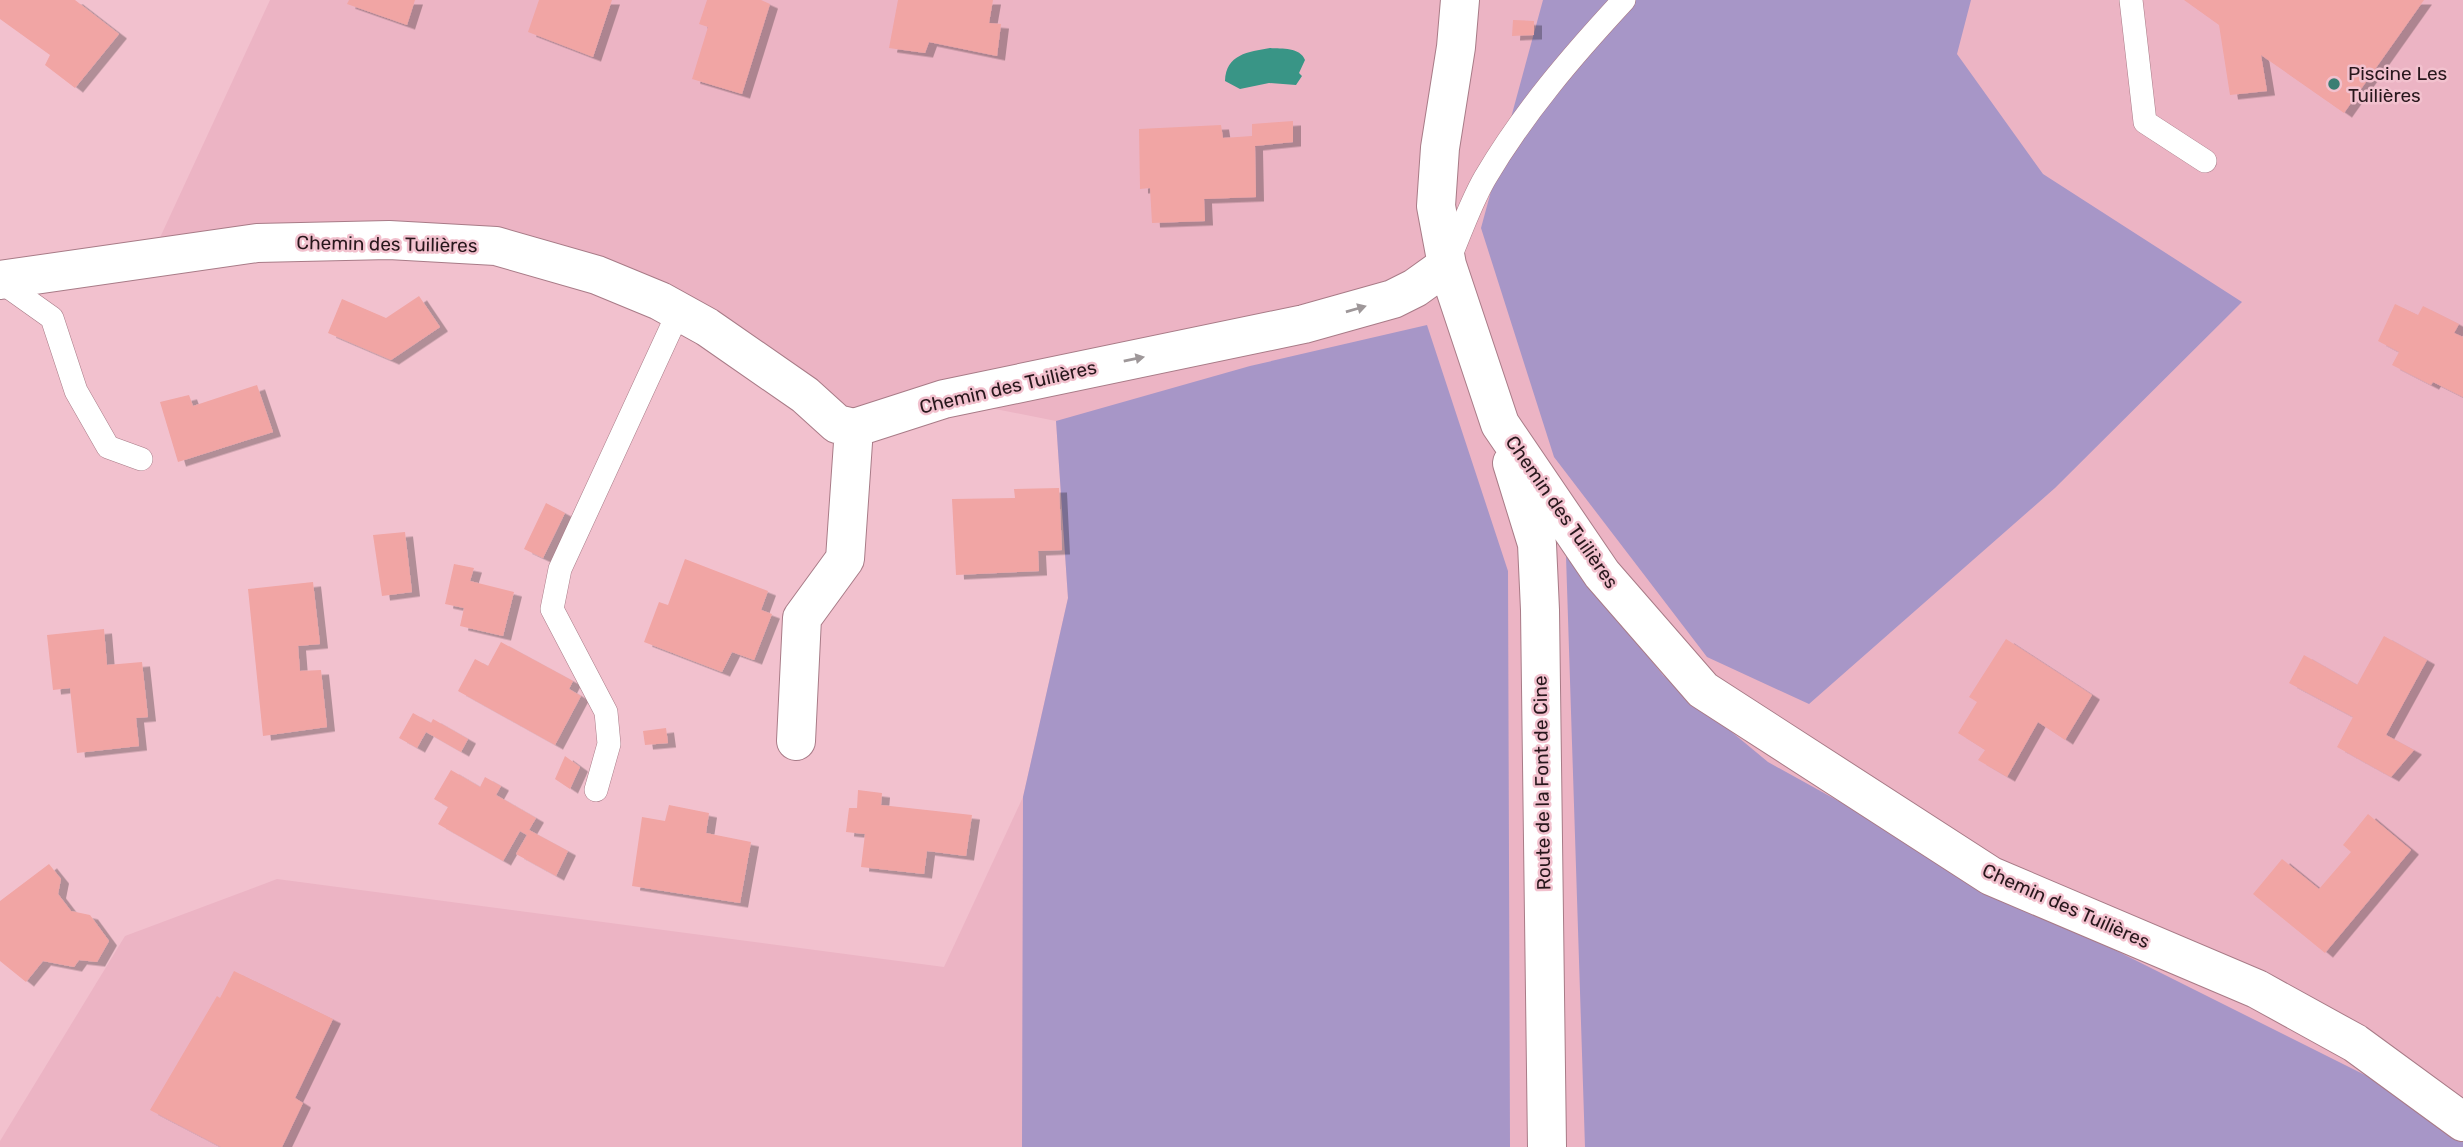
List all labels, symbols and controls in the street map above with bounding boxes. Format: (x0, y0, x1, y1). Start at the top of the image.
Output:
place label: Piscine Les Tuilières (2348, 62, 2447, 107)
marker: Piscine Les Tuilières (2326, 76, 2342, 92)
street label: Chemin des Tuilières (296, 231, 478, 257)
one-way arrow (1346, 304, 1367, 314)
one-way arrow (1123, 354, 1145, 365)
street label: Chemin des Tuilières (917, 355, 1099, 419)
street label: Chemin des Tuilières (1501, 431, 1623, 593)
street label: Route de la Font de Cine (1529, 675, 1555, 891)
street label: Chemin des Tuilières (1979, 859, 2153, 953)

